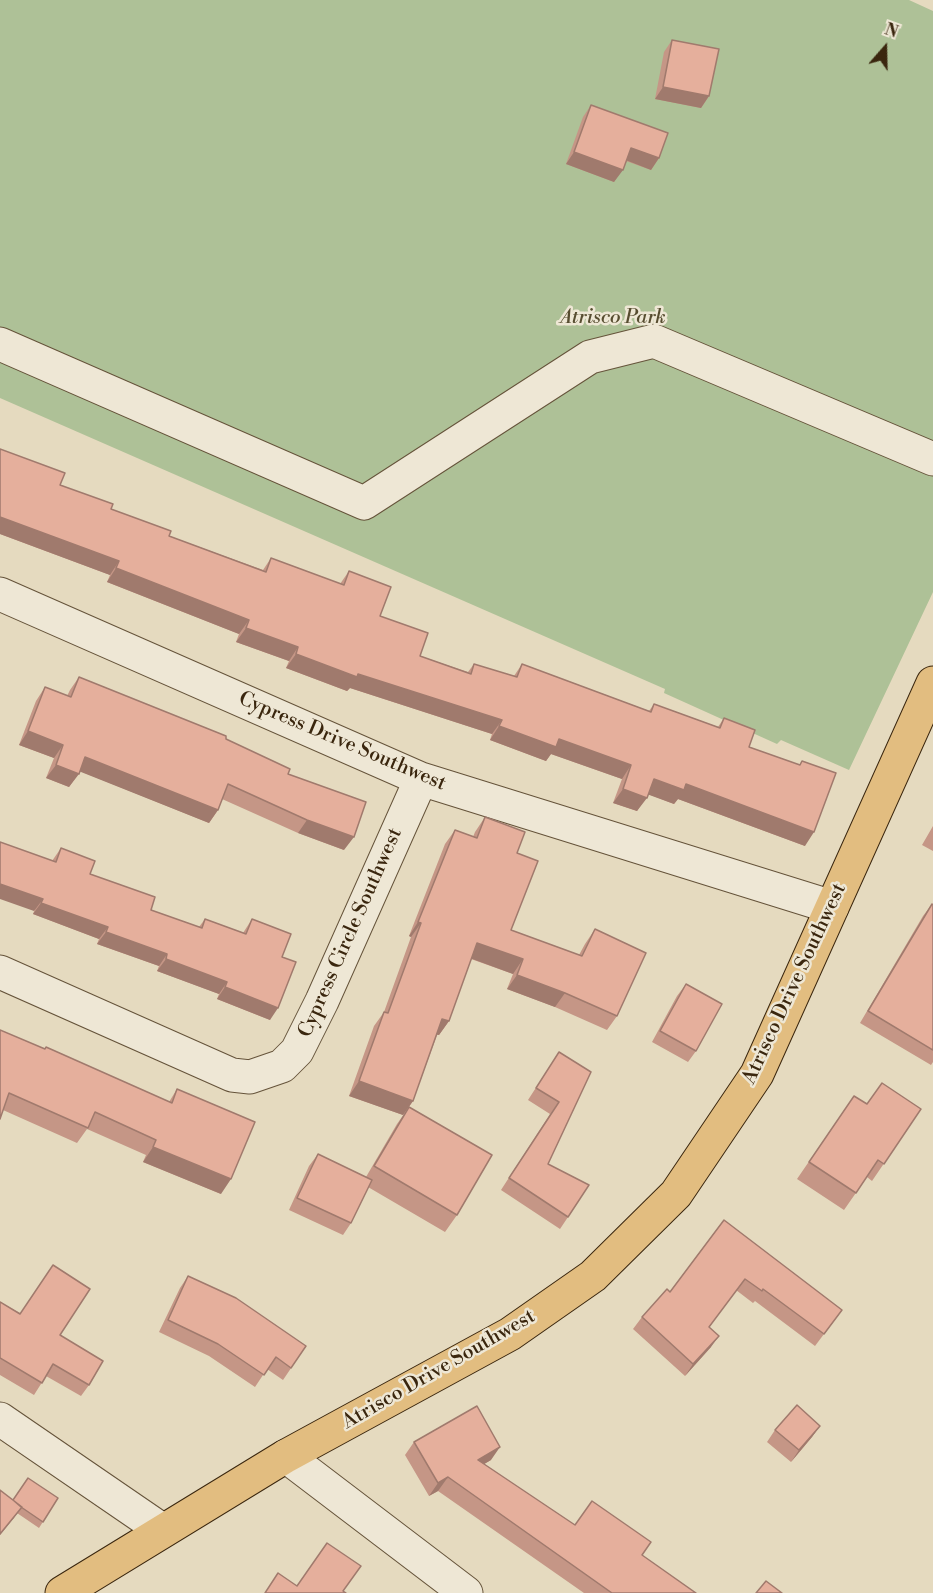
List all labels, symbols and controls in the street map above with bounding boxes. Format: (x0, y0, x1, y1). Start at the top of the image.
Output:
north arrow (855, 18, 915, 78)
text: N (882, 20, 901, 43)
park label: Atrisco Park (560, 306, 666, 330)
street label: Cypress Drive Southwest (235, 687, 449, 797)
street label: Cypress Circle Southwest (294, 825, 408, 1041)
street label: Atrisco Drive Southwest (738, 880, 852, 1088)
street label: Atrisco Drive Southwest (338, 1305, 540, 1435)

